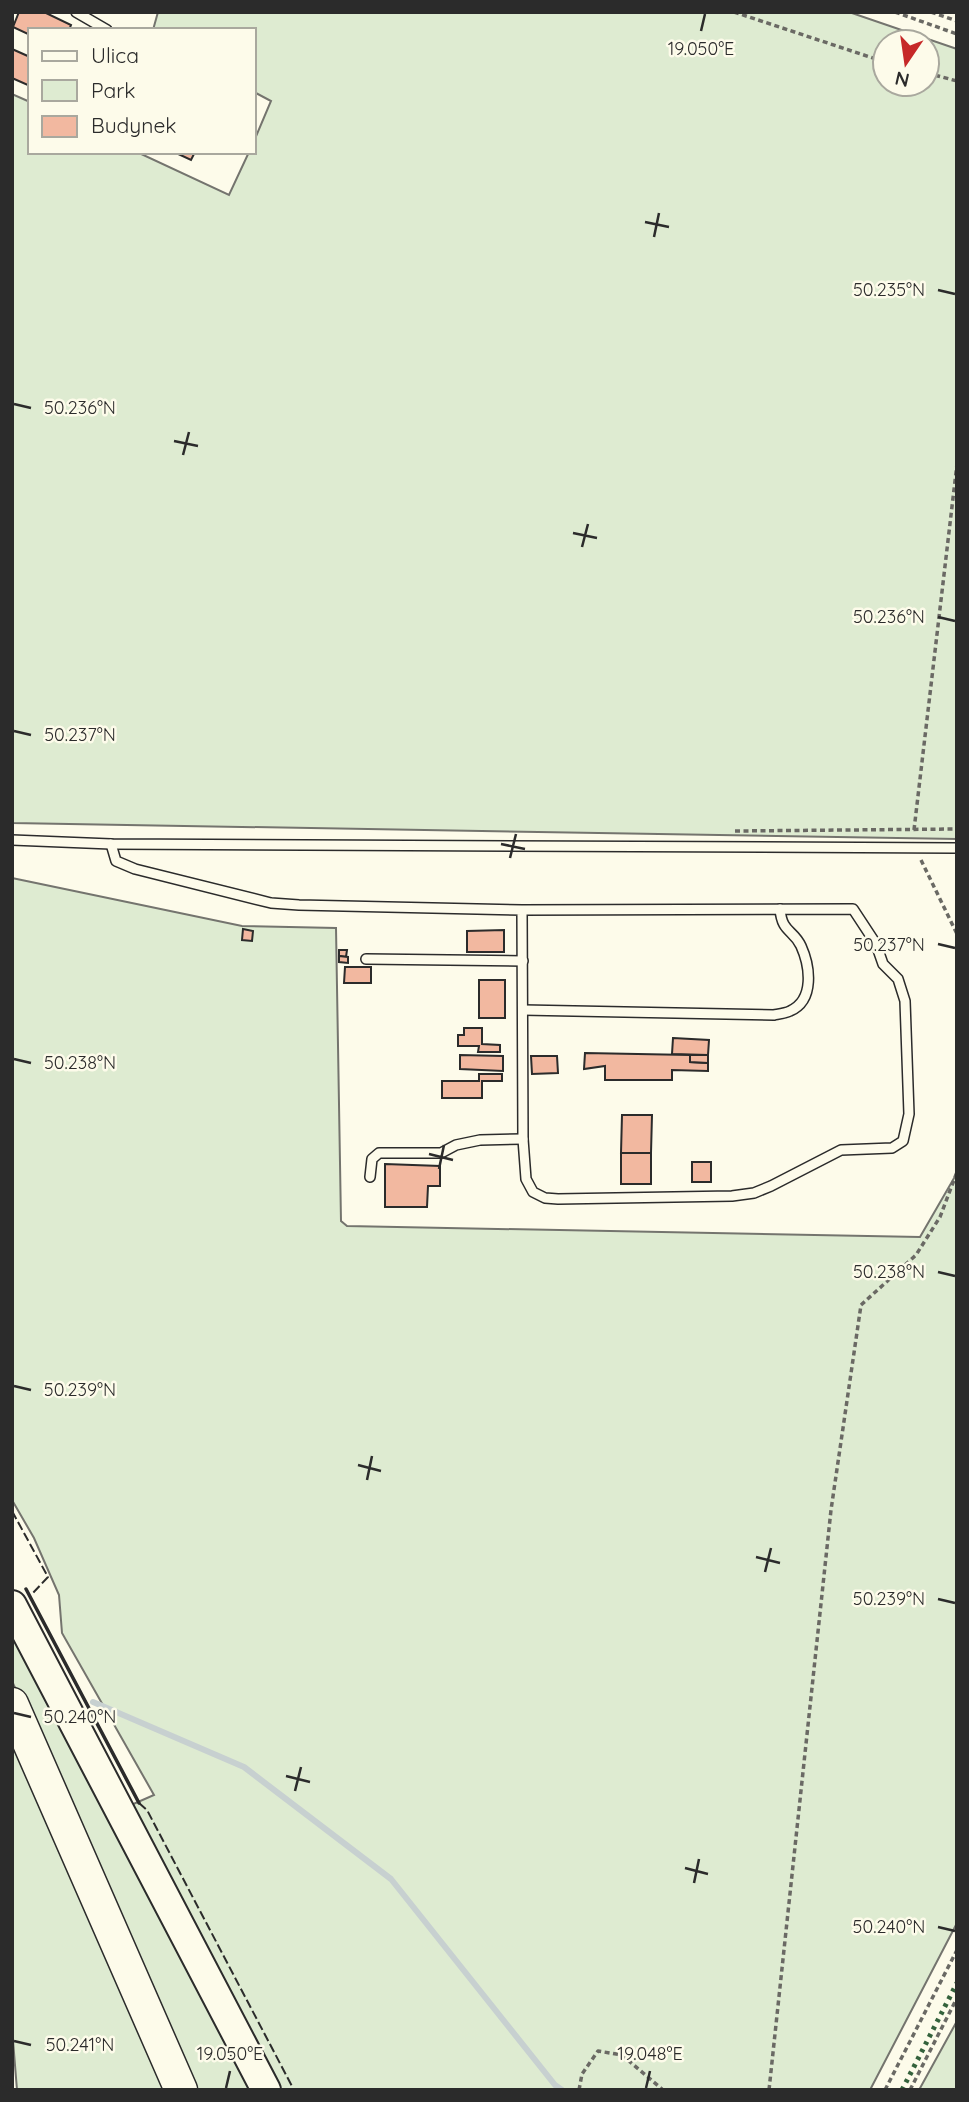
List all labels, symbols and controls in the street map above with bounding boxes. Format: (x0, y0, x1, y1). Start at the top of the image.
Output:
legend (28, 28, 256, 154)
north arrow (871, 28, 941, 98)
text: 19.050°E (668, 37, 734, 60)
text: Ulica (91, 42, 139, 68)
text: N (893, 66, 912, 93)
text: Park (91, 77, 135, 103)
text: Budynek (91, 112, 177, 138)
text: 50.235°N (853, 278, 925, 301)
text: 50.236°N (44, 396, 116, 419)
text: 50.236°N (853, 605, 925, 628)
text: 50.237°N (44, 723, 116, 746)
text: 50.237°N (853, 933, 925, 956)
text: 50.238°N (44, 1051, 116, 1074)
text: 50.238°N (853, 1260, 925, 1283)
text: 50.239°N (44, 1378, 116, 1401)
text: 50.239°N (853, 1587, 925, 1610)
text: 50.240°N (44, 1705, 116, 1728)
text: 50.240°N (853, 1915, 925, 1938)
text: 50.241°N (46, 2033, 114, 2056)
text: 19.050°E (197, 2042, 263, 2065)
text: 19.048°E (617, 2042, 683, 2065)

